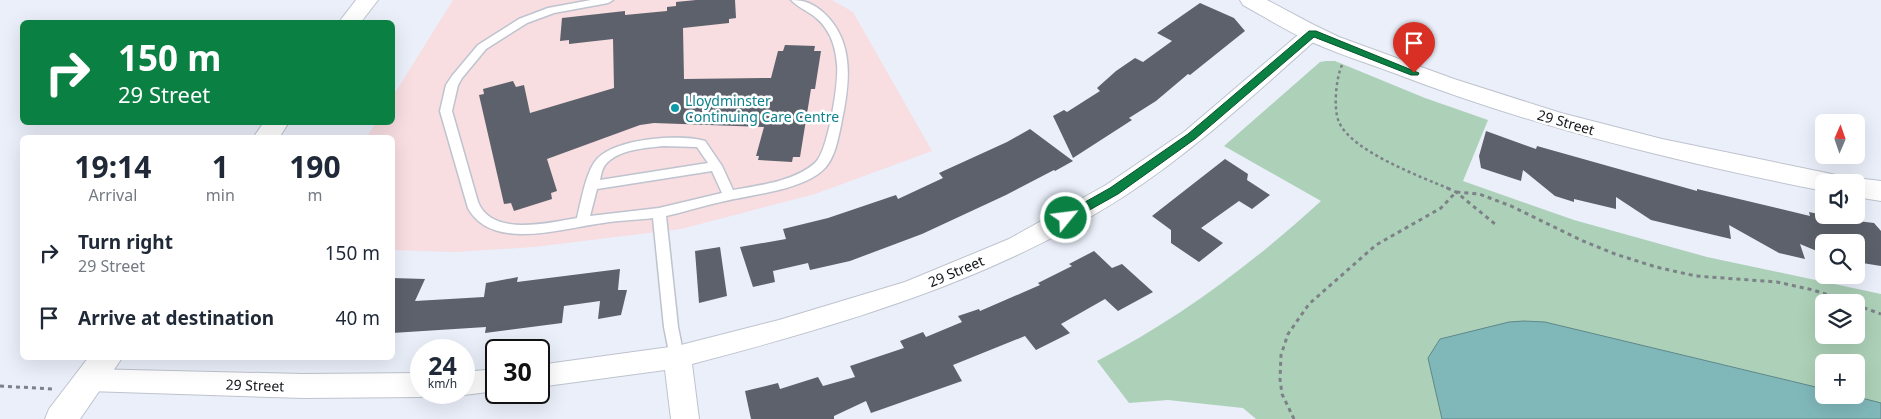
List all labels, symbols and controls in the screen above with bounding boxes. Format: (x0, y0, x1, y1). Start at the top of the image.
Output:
pin (1393, 22, 1435, 73)
icon: arrive (1400, 29, 1428, 57)
text: 150 m (118, 34, 221, 81)
icon: right (35, 40, 100, 105)
text: 29 Street (118, 79, 210, 109)
place label: Lloydminster Continuing Care Centre (685, 91, 839, 126)
marker: Lloydminster Continuing Care Centre (669, 102, 681, 114)
street label: 29 Street (1535, 105, 1597, 139)
north arrow (1815, 114, 1865, 164)
map controls (1815, 114, 1865, 404)
text: 19:14 (74, 146, 151, 187)
text: 1 (212, 146, 229, 187)
text: 190 (289, 146, 341, 187)
button: sound (1815, 174, 1865, 224)
text: Arrival (88, 184, 137, 206)
text: min (206, 184, 235, 206)
text: m (307, 184, 322, 206)
position arrow (1039, 191, 1091, 243)
text: Turn right (78, 229, 173, 255)
button: search (1815, 234, 1865, 284)
icon: right (35, 239, 63, 267)
text: 150 m (325, 240, 380, 266)
street label: 29 Street (925, 251, 987, 291)
text: 29 Street (78, 255, 145, 277)
button: layers (1815, 294, 1865, 344)
icon: arrive (35, 304, 63, 332)
text: Arrive at destination (78, 305, 274, 331)
text: 40 m (336, 305, 380, 331)
speed limit sign: 30 (485, 339, 550, 404)
text: 24 (428, 348, 457, 382)
button: + (1815, 354, 1865, 404)
street label: 29 Street (225, 374, 285, 396)
text: km/h (428, 375, 457, 392)

